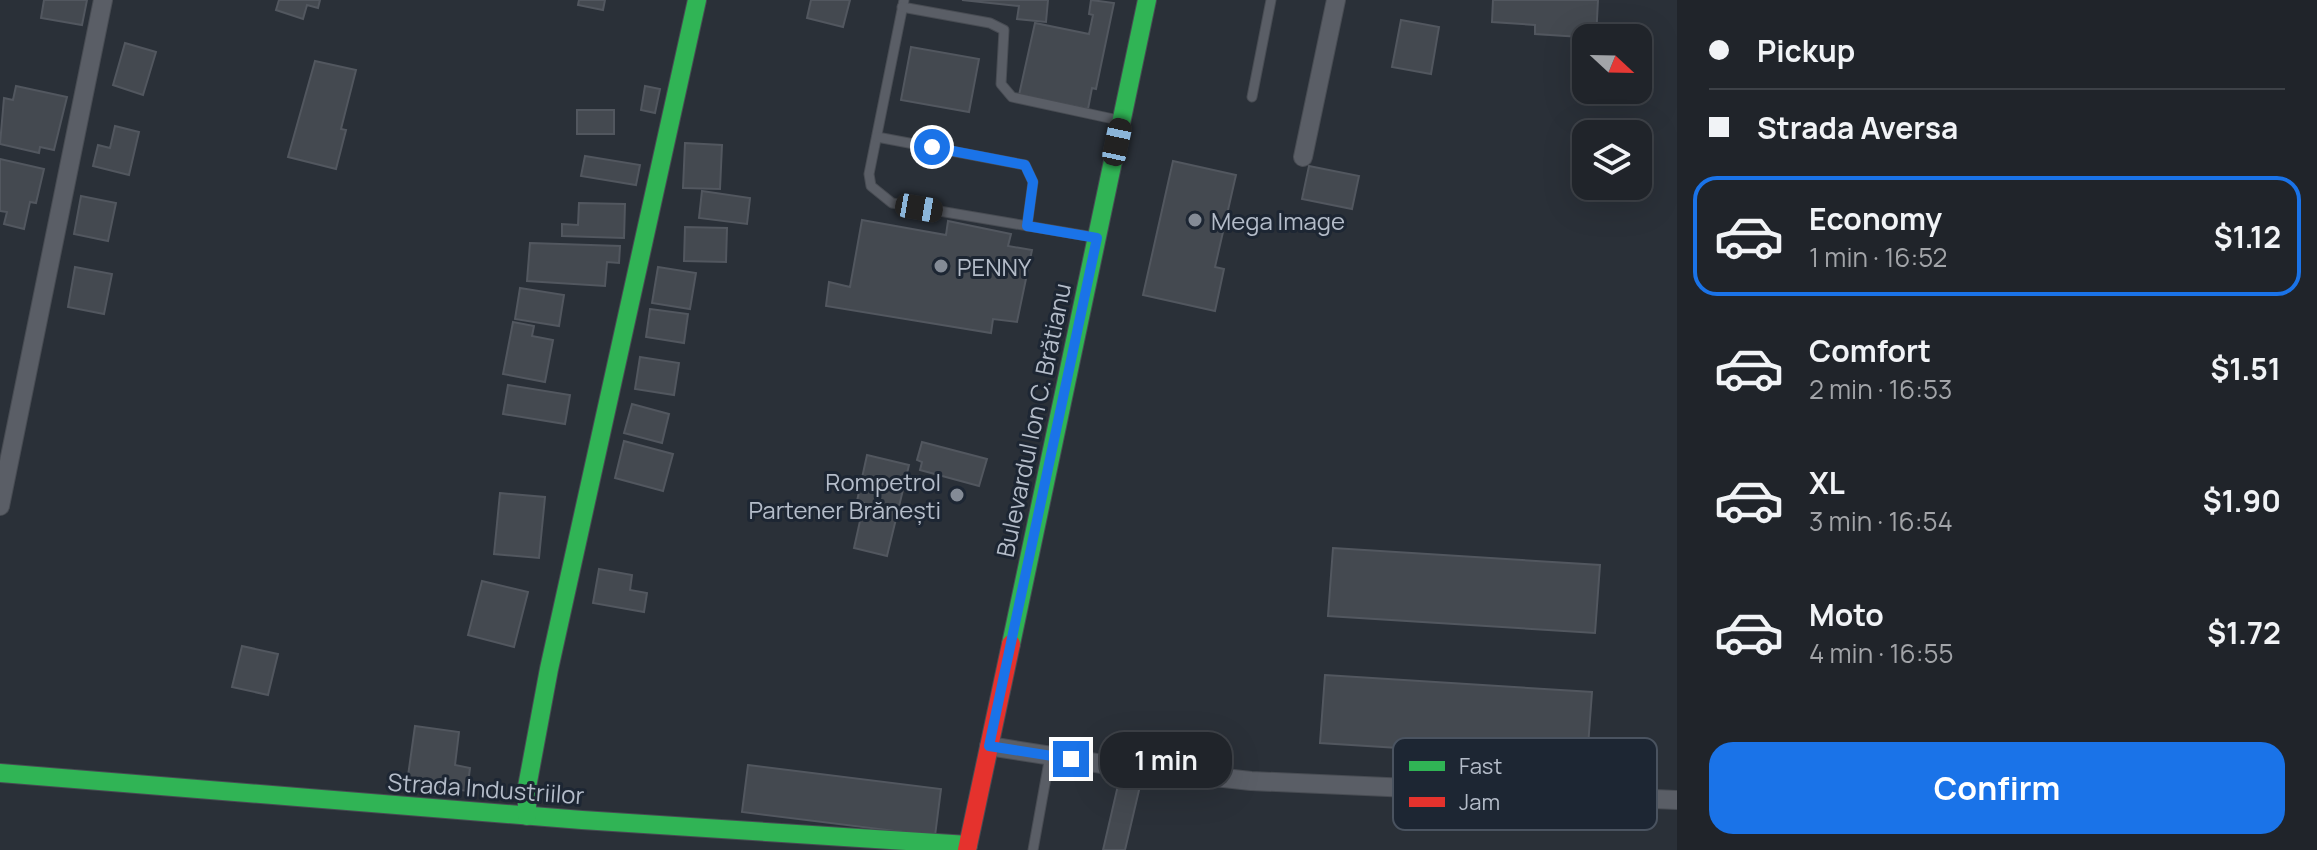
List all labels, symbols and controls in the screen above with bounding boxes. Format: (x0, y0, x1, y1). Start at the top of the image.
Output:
north arrow (1572, 24, 1652, 104)
map controls (1572, 24, 1652, 200)
text: Pickup (1757, 30, 1855, 71)
text: Strada Aversa (1757, 107, 1958, 148)
car (1100, 116, 1134, 168)
button: layers (1572, 120, 1652, 200)
route start (914, 129, 950, 165)
car (893, 192, 945, 224)
text: Economy (1809, 198, 1942, 239)
icon: car (1713, 200, 1785, 272)
place label: Mega Image (1211, 204, 1345, 237)
marker: Mega Image (1186, 211, 1204, 229)
text: $1.12 (2214, 216, 2281, 257)
text: 1 min · 16:52 (1809, 239, 1947, 275)
place label: PENNY (957, 250, 1032, 283)
marker: PENNY (932, 257, 950, 275)
street label: Bulevardul Ion C. Brătianu (988, 280, 1078, 560)
text: Comfort (1809, 330, 1931, 371)
icon: car (1713, 332, 1785, 404)
text: $1.51 (2210, 348, 2281, 389)
text: 2 min · 16:53 (1809, 371, 1952, 407)
text: XL (1809, 462, 1845, 503)
icon: car (1713, 464, 1785, 536)
place label: Rompetrol Partener Brănești (748, 465, 941, 526)
text: $1.90 (2203, 480, 2281, 521)
marker: Rompetrol Partener Brănești (948, 486, 966, 504)
text: 3 min · 16:54 (1809, 503, 1953, 539)
text: Moto (1809, 594, 1884, 635)
icon: car (1713, 596, 1785, 668)
text: $1.72 (2207, 612, 2281, 653)
text: 4 min · 16:55 (1809, 635, 1953, 671)
callout: 1 min (1099, 731, 1231, 787)
legend (1393, 738, 1657, 830)
route end (1053, 741, 1089, 777)
text: 1 min (1134, 742, 1198, 778)
button: Confirm (1709, 742, 2285, 834)
text: Fast (1459, 751, 1502, 781)
street label: Strada Industriilor (387, 765, 586, 811)
text: Jam (1459, 787, 1500, 817)

